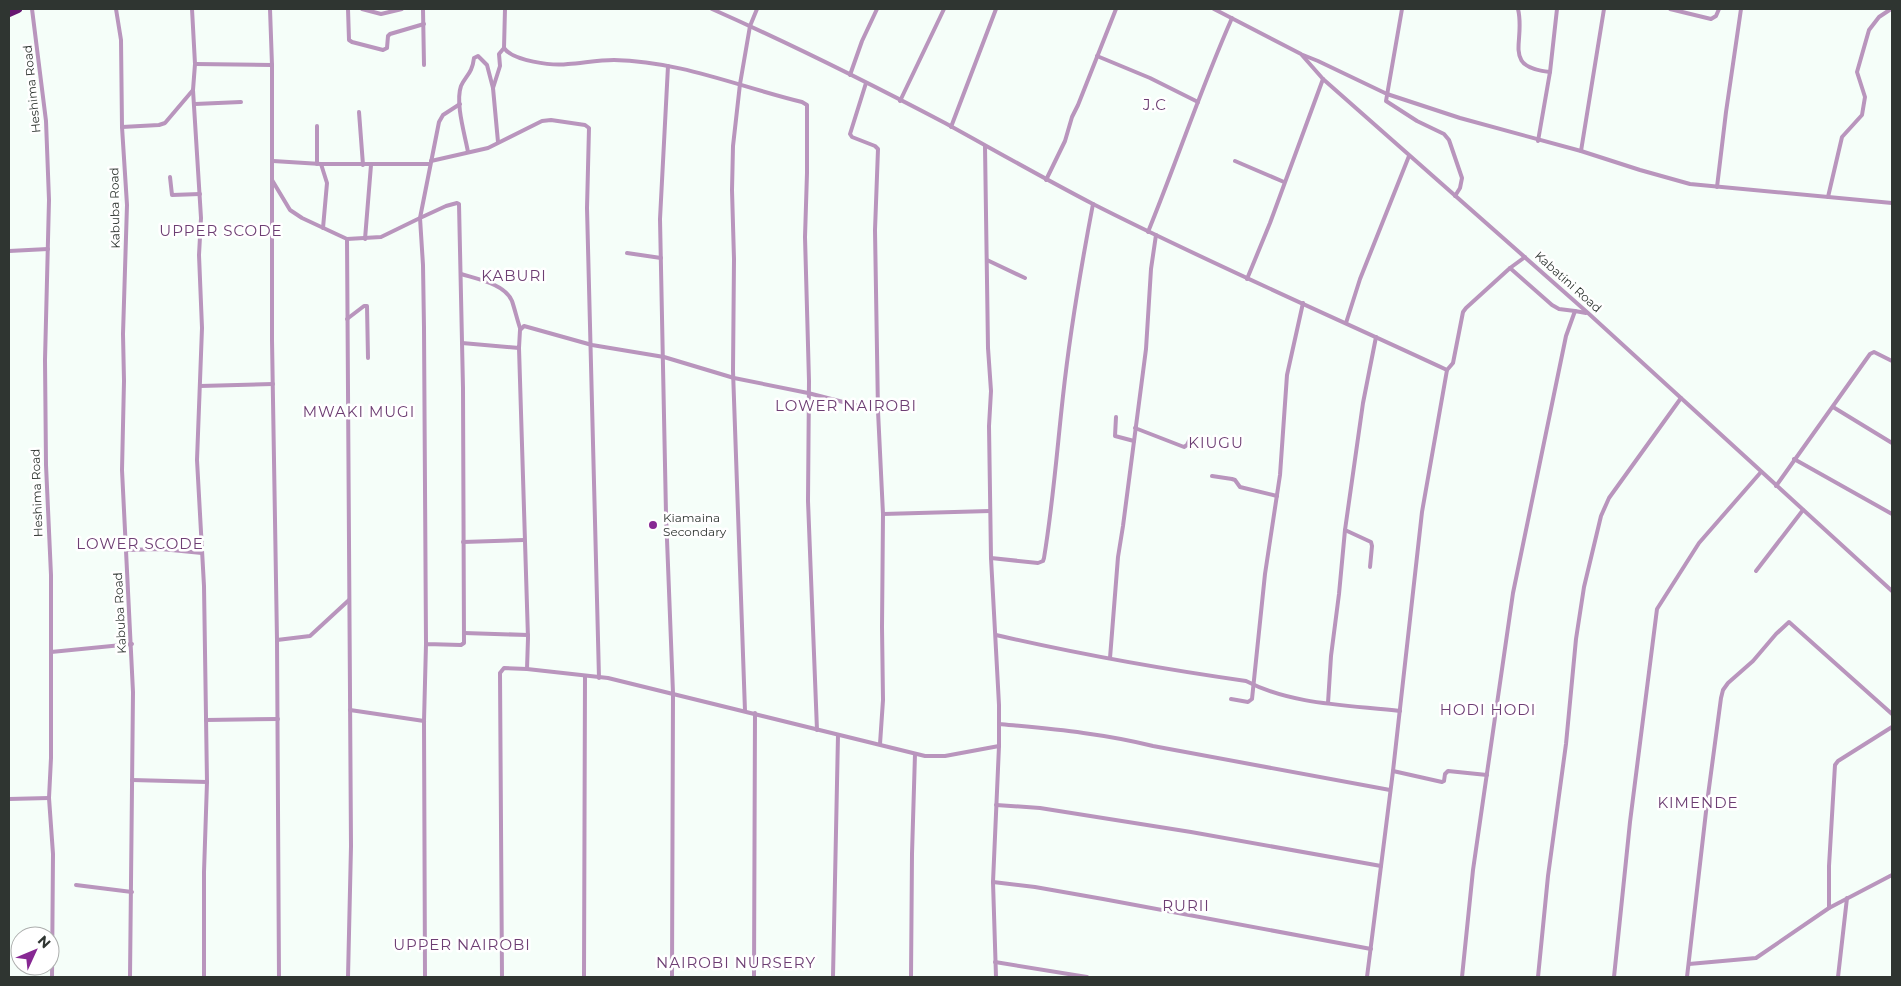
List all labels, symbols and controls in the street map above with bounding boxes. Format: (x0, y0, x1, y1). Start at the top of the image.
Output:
street label: Heshima Road (19, 44, 44, 134)
district label: J.C (1142, 95, 1167, 114)
street label: Kabuba Road (106, 167, 123, 249)
district label: UPPER SCODE (159, 221, 283, 240)
street label: Kabatini Road (1532, 248, 1605, 316)
district label: KABURI (481, 266, 547, 285)
district label: LOWER NAIROBI (775, 396, 917, 415)
district label: MWAKI MUGI (303, 402, 415, 421)
district label: KIUGU (1188, 433, 1244, 452)
street label: Heshima Road (27, 449, 46, 538)
place label: Kiamaina Secondary (663, 510, 727, 539)
marker: Kiamaina Secondary (647, 519, 659, 531)
district label: LOWER SCODE (76, 534, 204, 553)
street label: Kabuba Road (110, 572, 129, 654)
district label: HODI HODI (1440, 700, 1536, 719)
district label: KIMENDE (1657, 793, 1739, 812)
district label: RURII (1162, 896, 1210, 915)
north arrow (10, 926, 60, 976)
text: N (34, 932, 55, 952)
district label: UPPER NAIROBI (393, 935, 531, 954)
district label: NAIROBI NURSERY (656, 953, 816, 972)

